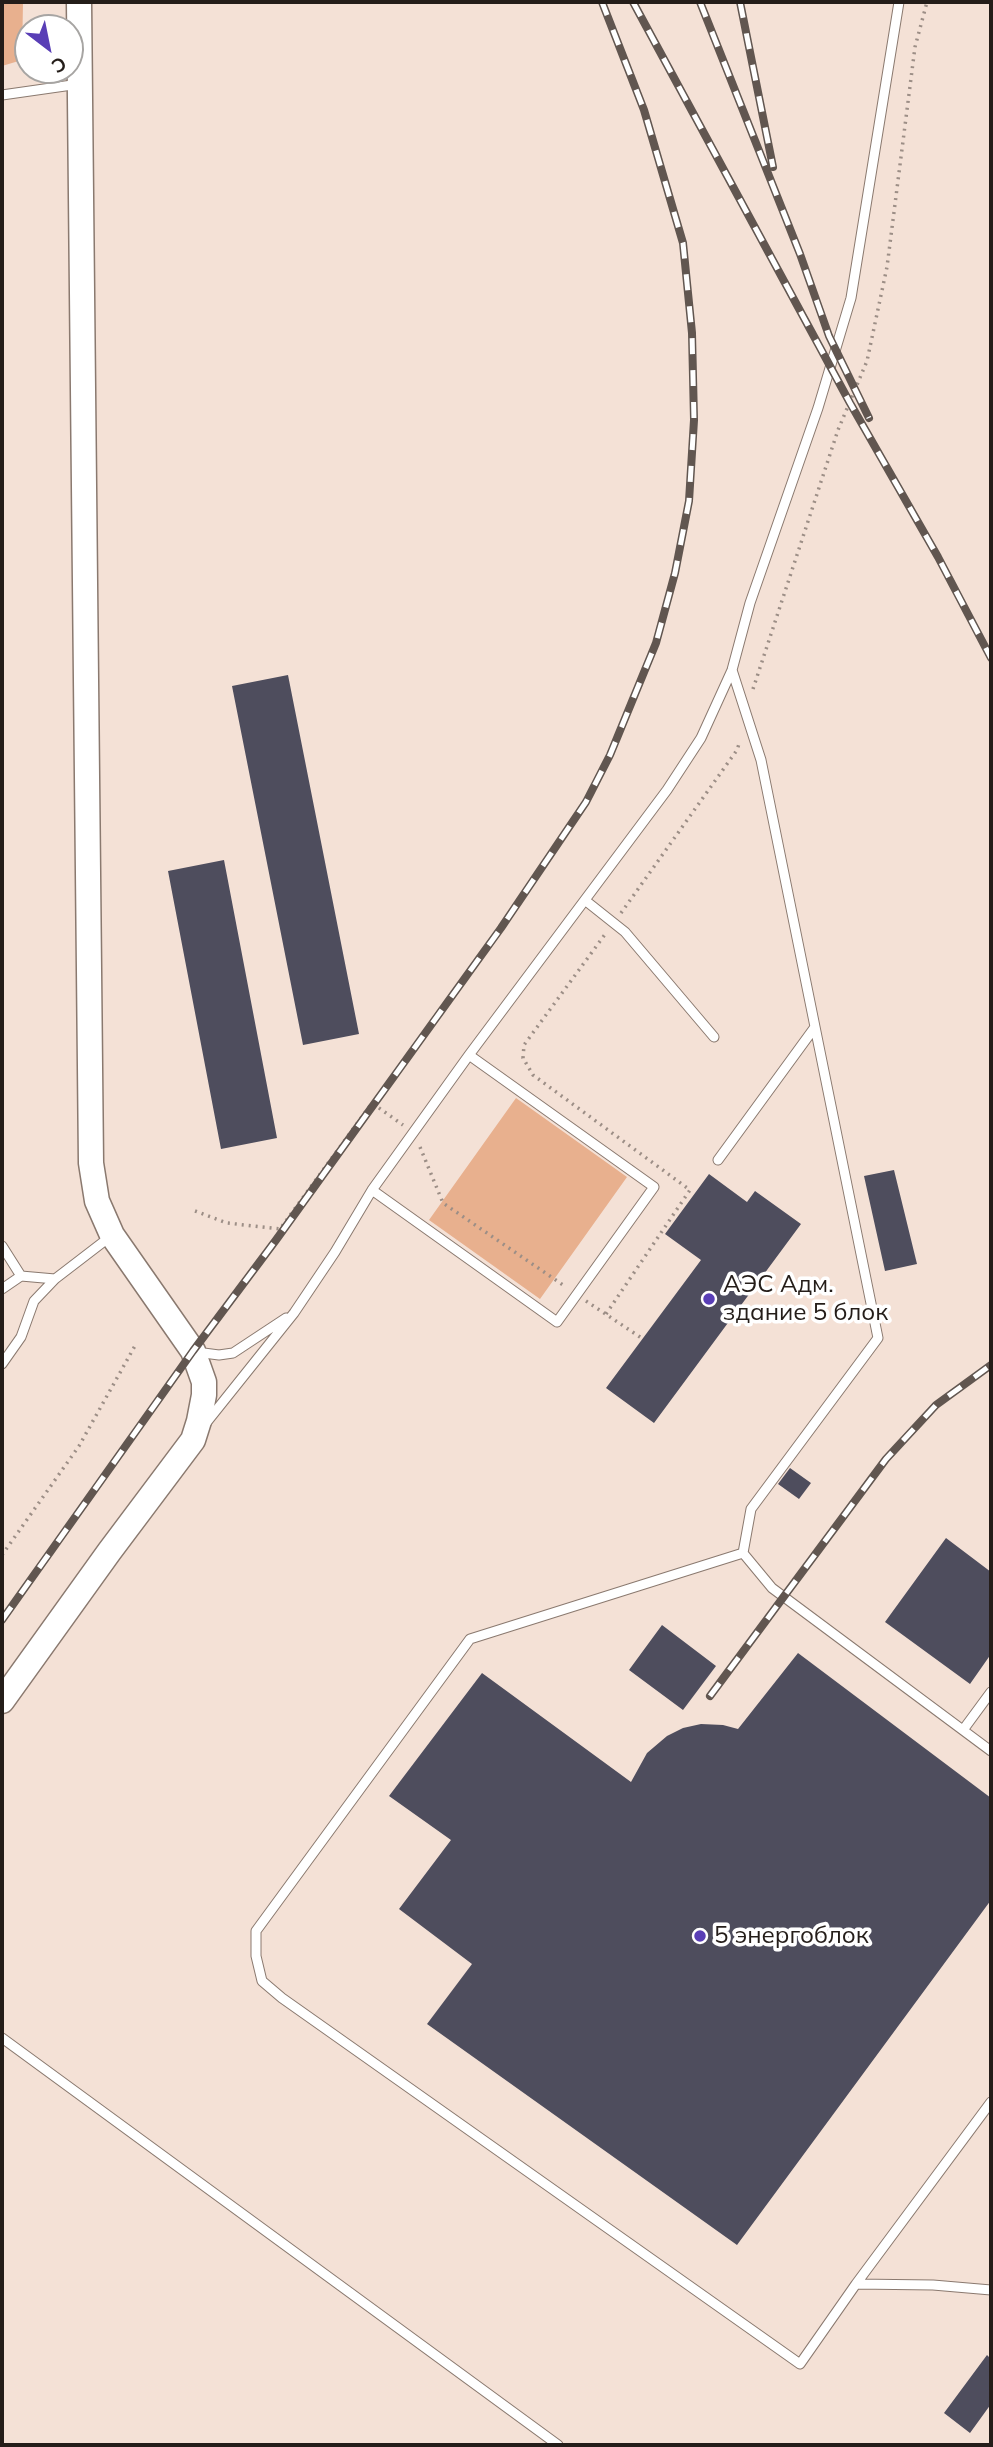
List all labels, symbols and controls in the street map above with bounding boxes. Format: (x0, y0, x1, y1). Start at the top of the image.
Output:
north arrow (14, 14, 84, 84)
text: С (47, 51, 71, 79)
place label: АЭС Адм. здание 5 блок (723, 1271, 888, 1327)
marker: АЭС Адм. здание 5 блок (701, 1291, 717, 1307)
place label: 5 энергоблок (714, 1922, 869, 1950)
marker: 5 энергоблок (692, 1928, 708, 1944)

